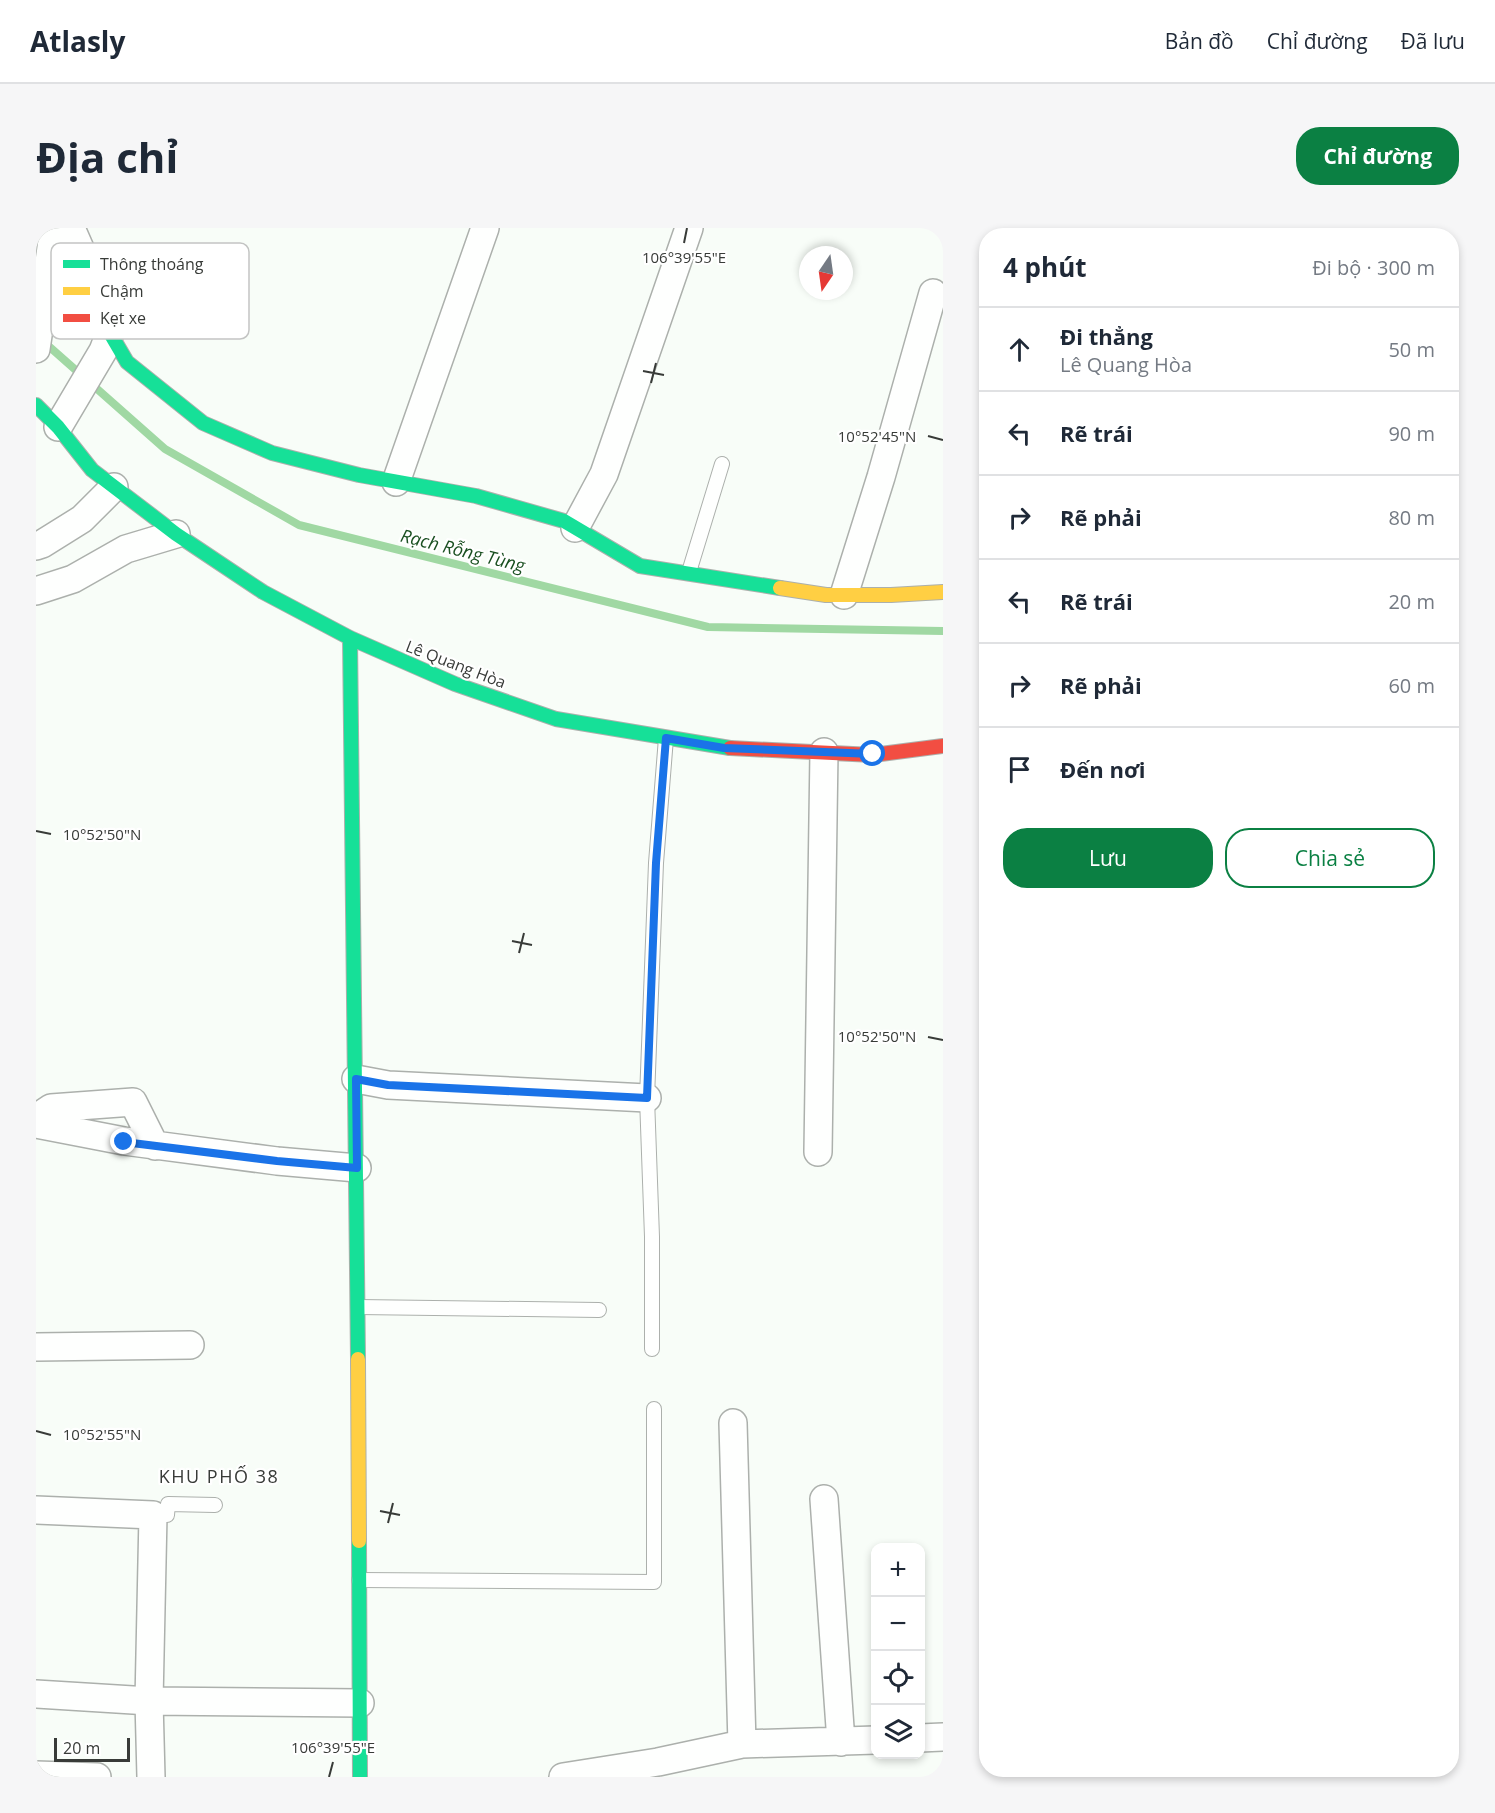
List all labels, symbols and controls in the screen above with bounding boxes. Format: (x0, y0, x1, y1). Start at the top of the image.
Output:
text: Atlasly (30, 22, 125, 60)
text: Bản đồ (1165, 27, 1234, 55)
text: Chỉ đường (1267, 27, 1368, 55)
text: Đã lưu (1401, 27, 1465, 55)
button: Chỉ đường (1296, 127, 1459, 185)
text: Địa chỉ (36, 128, 178, 185)
legend (51, 243, 249, 339)
north arrow (799, 246, 853, 300)
text: 106°39'55"E (642, 247, 726, 267)
text: 4 phút (1003, 249, 1087, 285)
text: Thông thoáng (100, 253, 204, 275)
text: Đi bộ · 300 m (1312, 254, 1435, 281)
text: Chậm (100, 280, 144, 302)
text: Kẹt xe (100, 307, 146, 329)
text: Đi thẳng (1060, 321, 1153, 351)
icon: ahead (1003, 333, 1036, 366)
text: 50 m (1388, 336, 1435, 363)
text: Lê Quang Hòa (1060, 351, 1192, 378)
icon: left (1003, 417, 1036, 450)
text: Rẽ trái (1060, 418, 1133, 448)
text: 90 m (1388, 420, 1435, 447)
text: 10°52'45"N (838, 426, 916, 446)
icon: right (1003, 501, 1036, 534)
text: Rẽ phải (1060, 502, 1142, 532)
text: 80 m (1388, 504, 1435, 531)
water label: Rạch Rỗng Tùng (398, 523, 528, 577)
icon: left (1003, 585, 1036, 618)
text: Rẽ trái (1060, 586, 1133, 616)
text: 20 m (1388, 588, 1435, 615)
street label: Lê Quang Hòa (403, 635, 509, 693)
icon: right (1003, 669, 1036, 702)
text: Rẽ phải (1060, 670, 1142, 700)
text: 60 m (1388, 672, 1435, 699)
route start (859, 740, 885, 766)
icon: arrive (1003, 753, 1036, 786)
text: Đến nơi (1060, 754, 1146, 784)
text: 10°52'50"N (63, 824, 141, 844)
button: Lưu (1003, 828, 1213, 888)
button: Chia sẻ (1225, 828, 1435, 888)
text: 10°52'50"N (838, 1026, 916, 1046)
route end (110, 1128, 136, 1154)
text: 10°52'55"N (63, 1424, 141, 1444)
district label: KHU PHỐ 38 (159, 1464, 279, 1488)
map controls (871, 1543, 925, 1759)
button: + (871, 1543, 925, 1597)
button: − (871, 1597, 925, 1651)
button: locate (871, 1651, 925, 1705)
button: layers (871, 1705, 925, 1759)
scale bar (54, 1735, 130, 1762)
text: 20 m (63, 1737, 100, 1759)
text: 106°39'55"E (291, 1737, 375, 1757)

